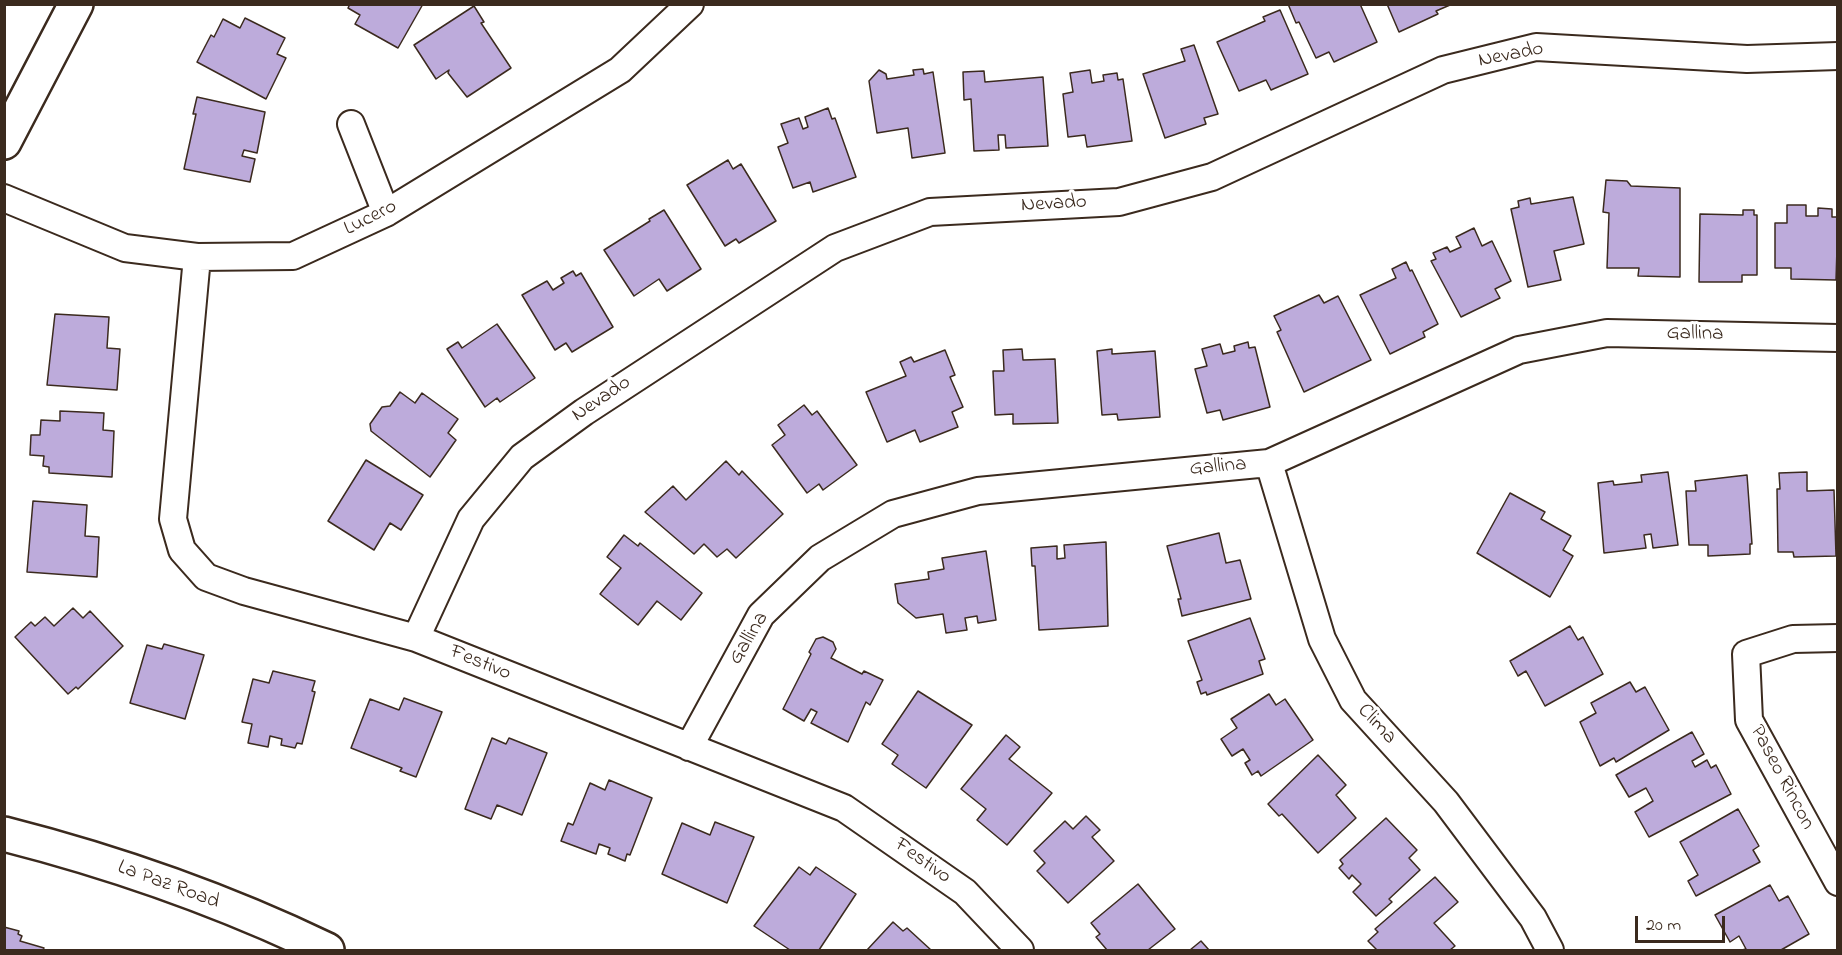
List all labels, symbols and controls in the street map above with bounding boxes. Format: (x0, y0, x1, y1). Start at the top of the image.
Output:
street label: Nevado (1476, 37, 1546, 75)
street label: Nevado (1021, 191, 1087, 219)
street label: Lucero (340, 195, 402, 243)
street label: Gallina (1666, 322, 1724, 348)
street label: Nevado (568, 371, 636, 429)
street label: Gallina (1188, 453, 1248, 483)
street label: Gallina (725, 608, 775, 670)
street label: Festivo (446, 640, 514, 688)
street label: Clima (1351, 699, 1401, 751)
street label: Paseo Rincon (1743, 721, 1819, 835)
street label: Festivo (889, 833, 955, 891)
street label: La Paz Road (114, 856, 222, 916)
scale bar (1638, 904, 1728, 942)
text: 20 m (1646, 913, 1681, 939)

